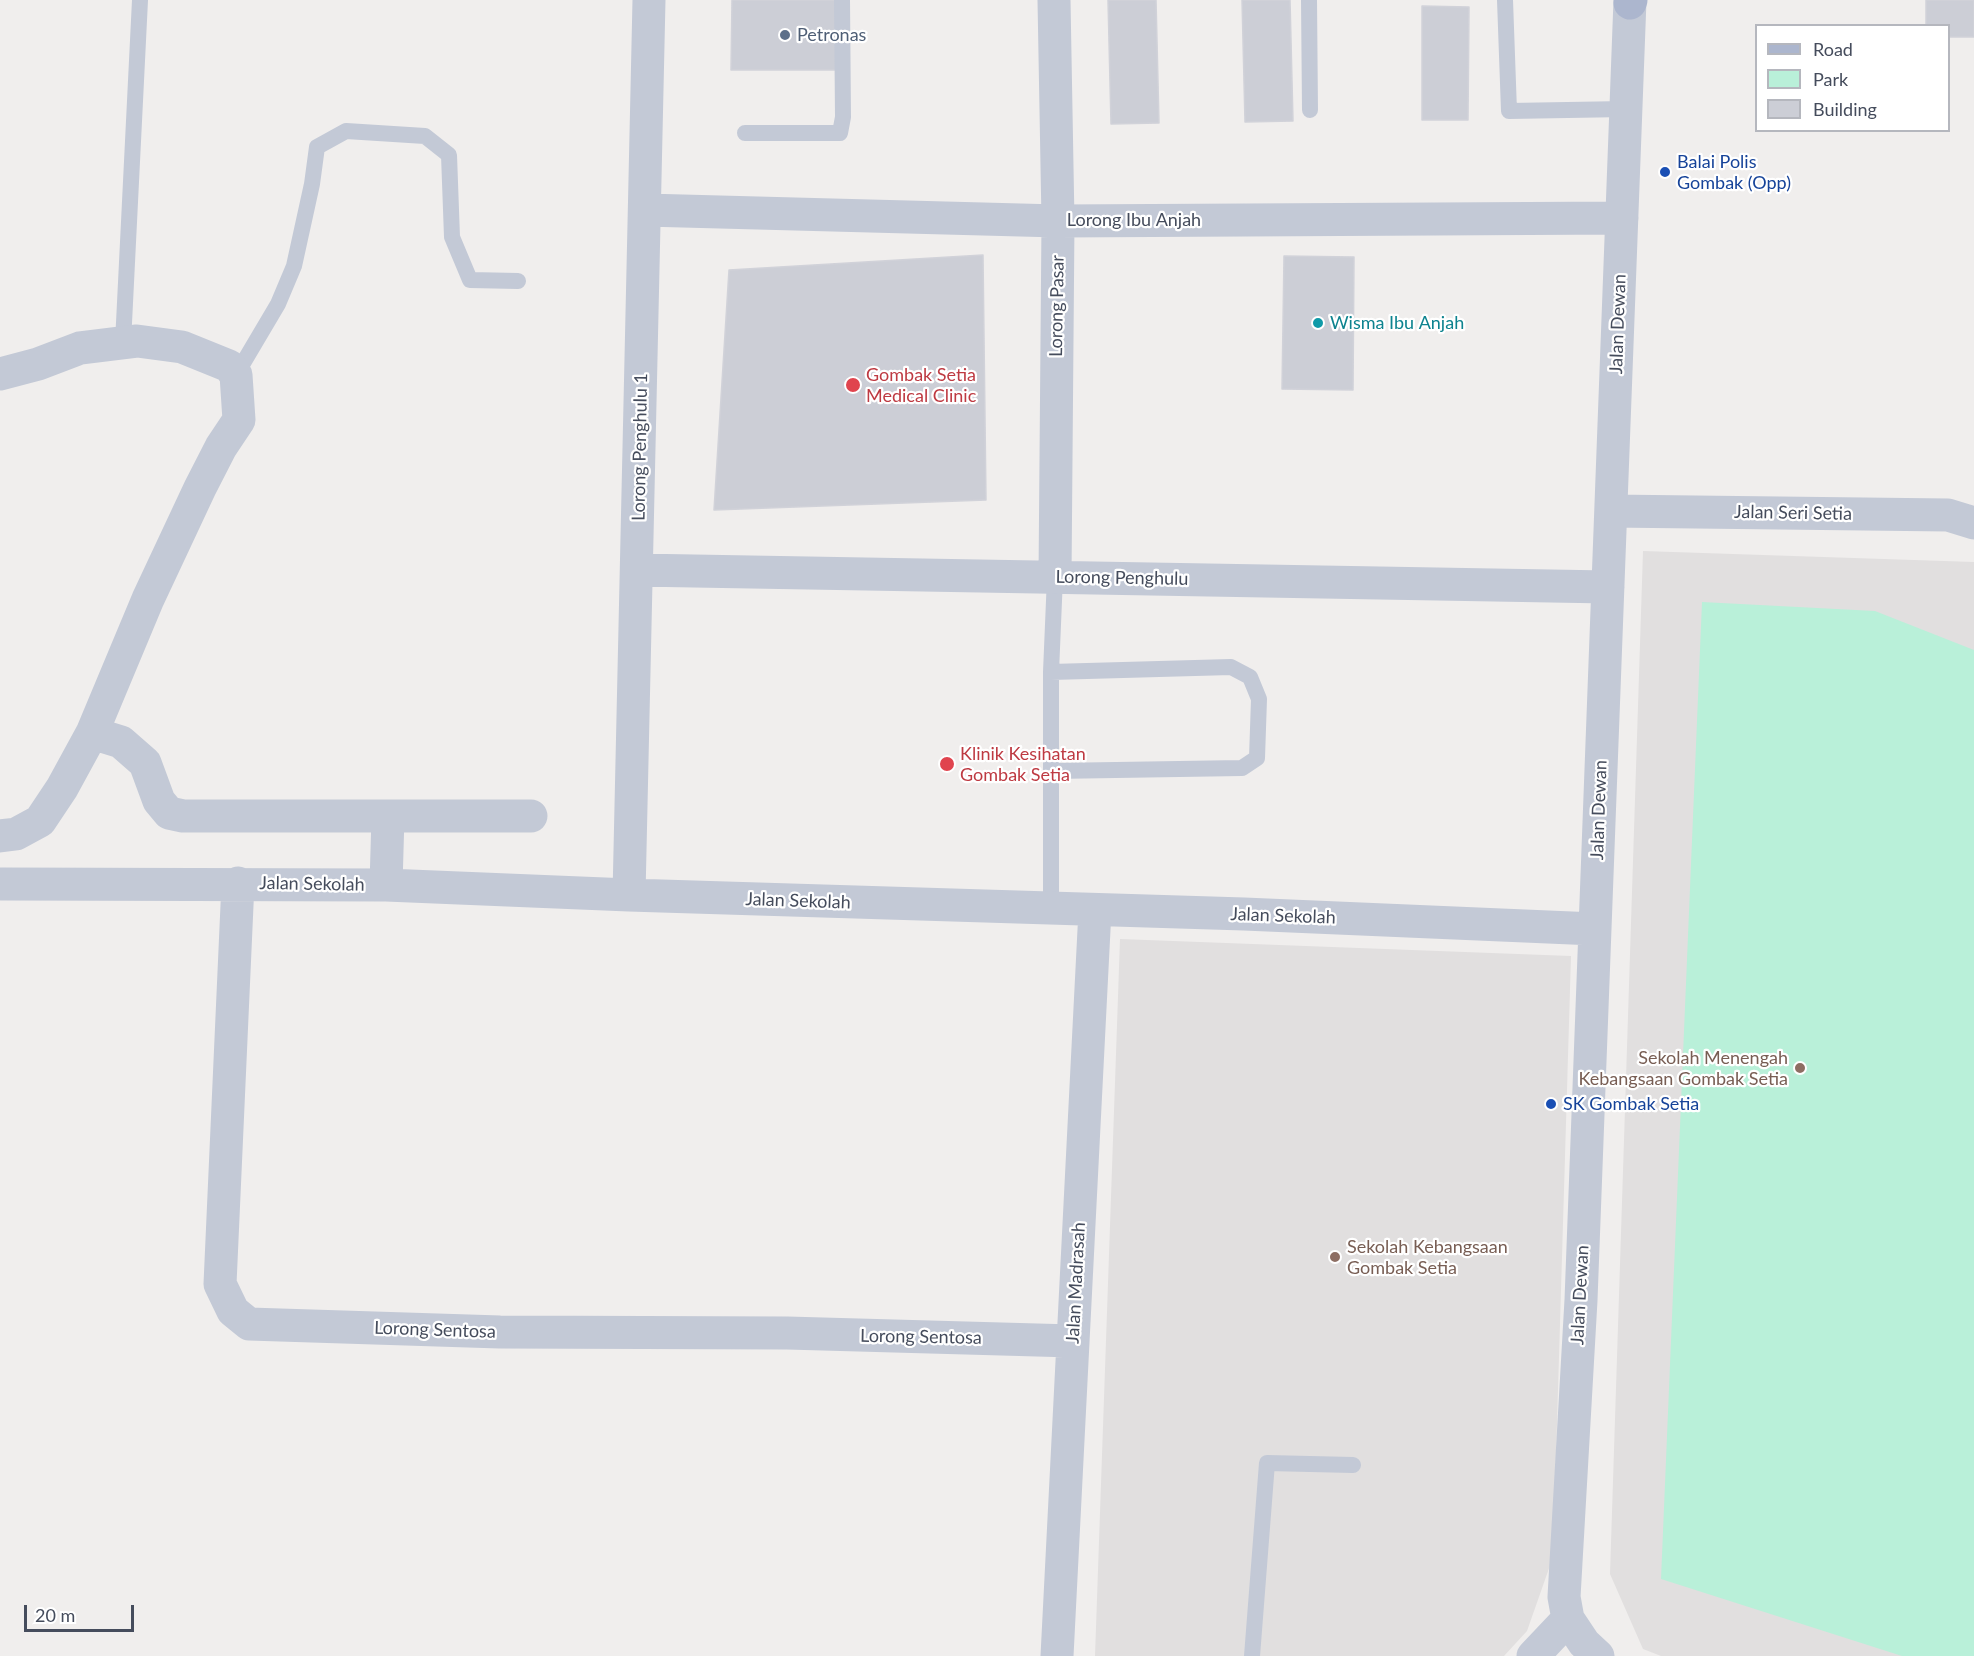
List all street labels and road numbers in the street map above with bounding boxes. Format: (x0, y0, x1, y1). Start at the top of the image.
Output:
street label: Lorong Ibu Anjah (1067, 209, 1201, 231)
street label: Lorong Pasar (1045, 255, 1069, 357)
street label: Jalan Dewan (1605, 274, 1631, 374)
street label: Lorong Penghulu 1 (628, 373, 652, 521)
street label: Jalan Seri Setia (1734, 501, 1852, 525)
street label: Lorong Penghulu (1055, 566, 1189, 590)
street label: Jalan Dewan (1586, 760, 1612, 860)
street label: Jalan Sekolah (259, 872, 365, 896)
street label: Jalan Sekolah (745, 888, 851, 914)
street label: Jalan Sekolah (1230, 903, 1336, 929)
street label: Jalan Madrasah (1062, 1222, 1090, 1344)
street label: Jalan Dewan (1567, 1244, 1593, 1346)
street label: Lorong Sentosa (374, 1317, 496, 1343)
street label: Lorong Sentosa (860, 1325, 982, 1349)

